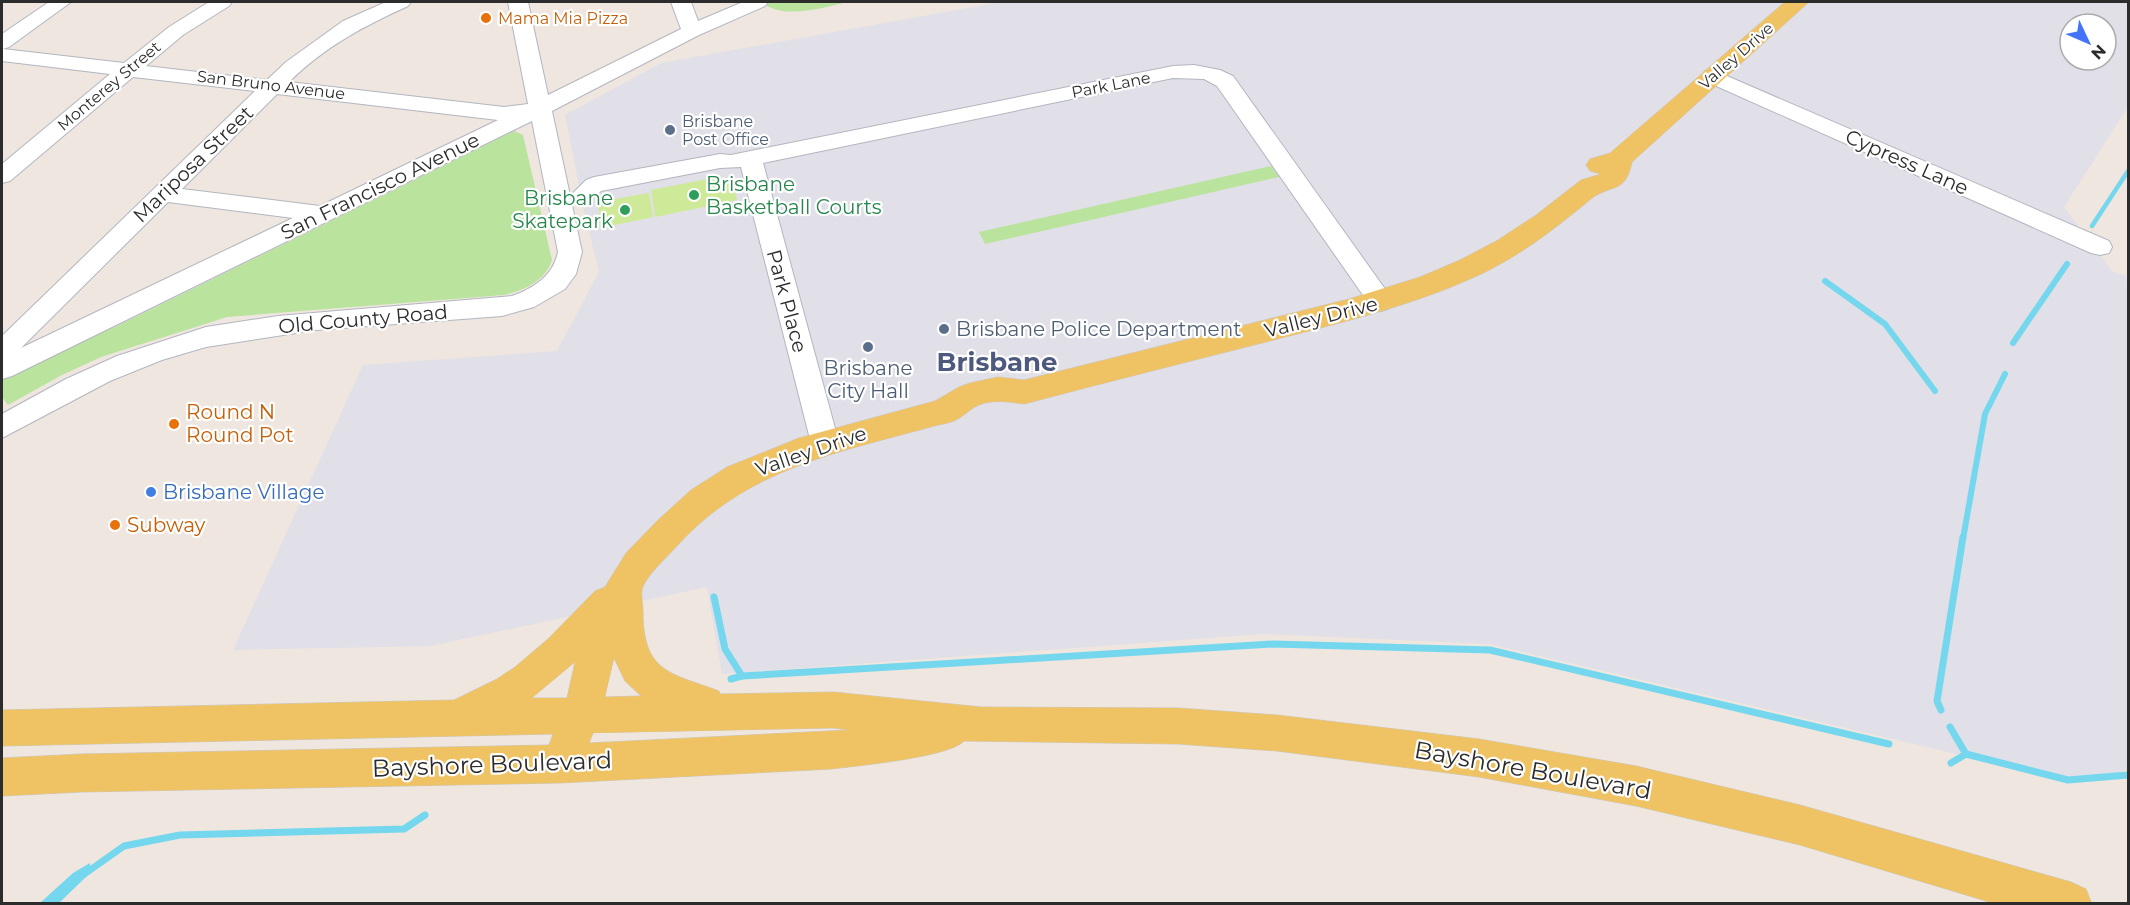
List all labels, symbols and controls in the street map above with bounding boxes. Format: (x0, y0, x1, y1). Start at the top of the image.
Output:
place label: Mama Mia Pizza (498, 9, 628, 28)
marker: Mama Mia Pizza (479, 11, 493, 25)
north arrow (2058, 12, 2118, 72)
street label: Valley Drive (1695, 18, 1777, 94)
street label: Monterey Street (53, 37, 165, 135)
text: N (2087, 41, 2110, 63)
street label: San Bruno Avenue (196, 66, 346, 104)
street label: Park Lane (1070, 68, 1152, 102)
street label: Mariposa Street (128, 101, 258, 227)
place label: Brisbane Post Office (682, 112, 769, 149)
marker: Brisbane Post Office (663, 123, 677, 137)
street label: Cypress Lane (1842, 124, 1972, 200)
street label: San Francisco Avenue (277, 127, 483, 245)
place label: Brisbane Basketball Courts (706, 172, 882, 219)
place label: Brisbane Skatepark (512, 186, 613, 233)
marker: Brisbane Basketball Courts (687, 188, 701, 202)
marker: Brisbane Skatepark (618, 203, 632, 217)
street label: Park Place (762, 247, 812, 355)
street label: Valley Drive (1262, 291, 1380, 343)
street label: Old County Road (277, 300, 449, 338)
place label: Brisbane Police Department (956, 317, 1241, 341)
marker: Brisbane Police Department (937, 322, 951, 336)
marker: Brisbane City Hall (861, 340, 875, 354)
district label: Brisbane (937, 346, 1057, 378)
place label: Brisbane City Hall (824, 356, 912, 403)
place label: Round N Round Pot (186, 400, 294, 447)
marker: Round N Round Pot (167, 417, 181, 431)
street label: Valley Drive (752, 421, 870, 481)
place label: Brisbane Village (163, 480, 325, 504)
marker: Brisbane Village (144, 485, 158, 499)
place label: Subway (127, 513, 206, 537)
marker: Subway (108, 518, 122, 532)
street label: Bayshore Boulevard (1412, 735, 1654, 805)
street label: Bayshore Boulevard (372, 745, 612, 783)

